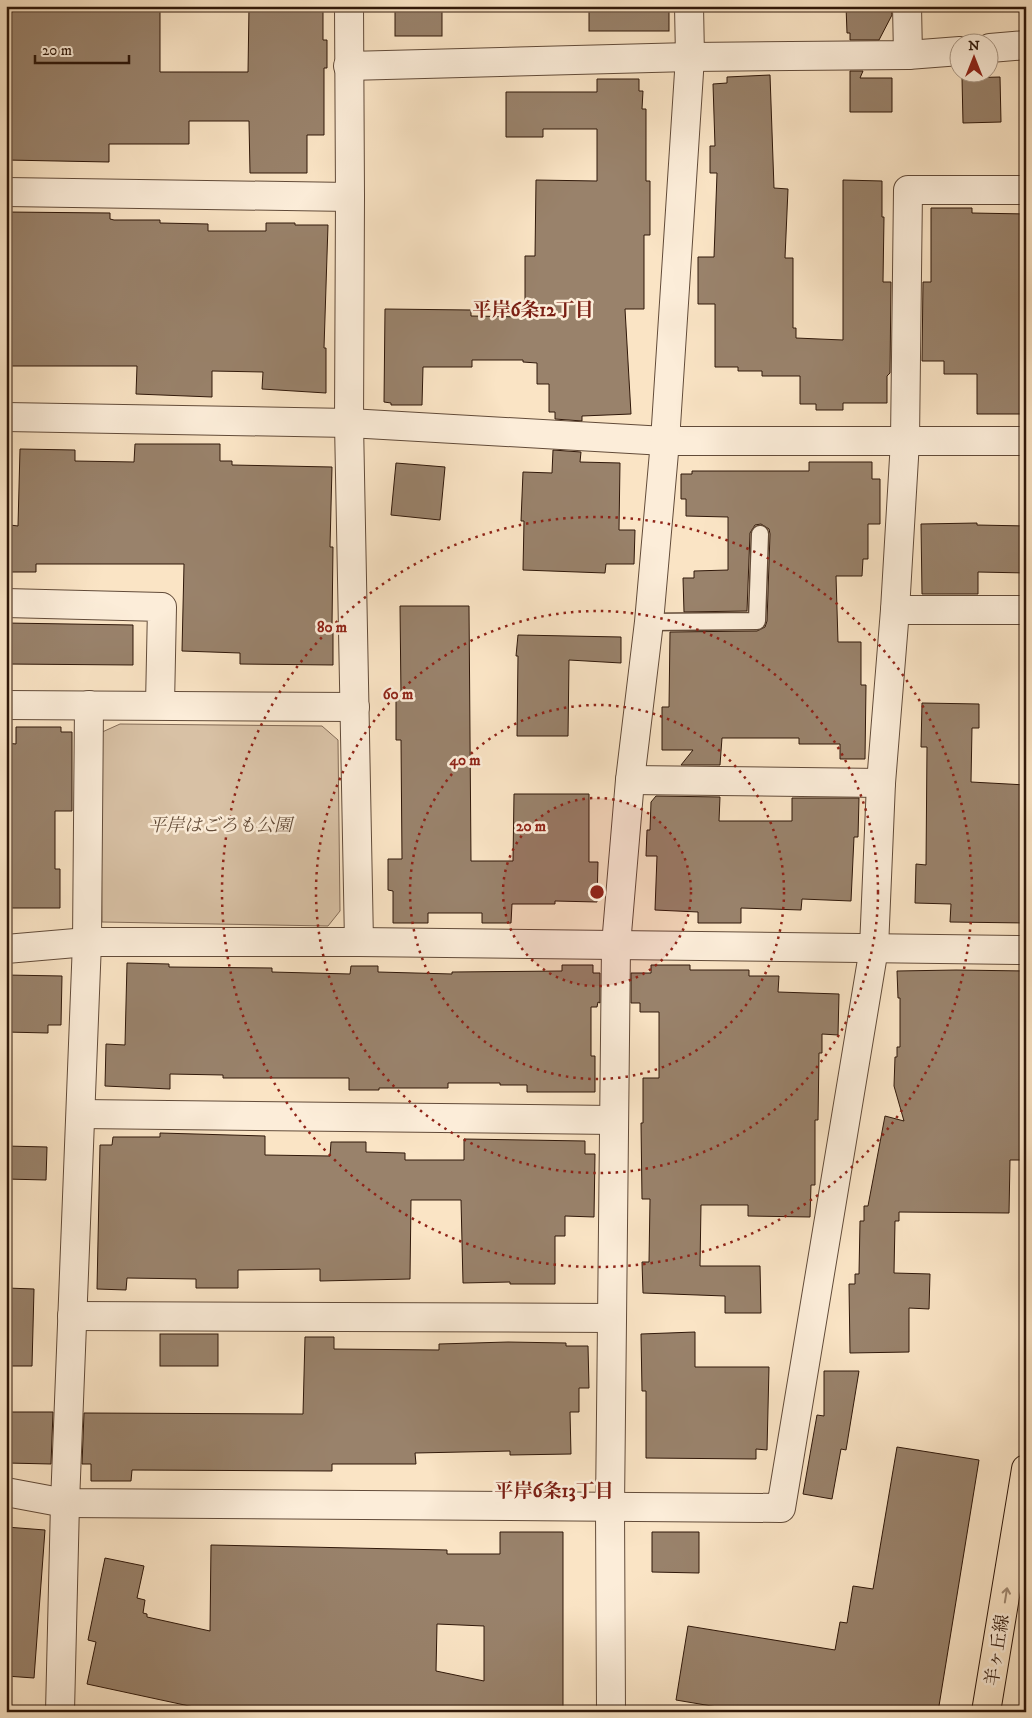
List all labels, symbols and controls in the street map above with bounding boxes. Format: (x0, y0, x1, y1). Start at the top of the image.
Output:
scale bar (35, 32, 129, 64)
north arrow (950, 32, 1000, 82)
text: N (968, 37, 980, 55)
text: 20 m (42, 41, 72, 60)
district label: 平岸6条12丁目 (472, 299, 594, 322)
text: 80 m (317, 618, 348, 637)
text: 60 m (383, 685, 414, 704)
text: 40 m (448, 751, 481, 770)
park label: 平岸はごろも公園 (148, 815, 295, 837)
text: 20 m (516, 817, 547, 836)
centre of rings (588, 883, 606, 901)
district label: 平岸6条13丁目 (495, 1480, 613, 1503)
one-way arrow (1001, 1587, 1011, 1603)
street label: 羊ヶ丘線 (981, 1613, 1014, 1687)

